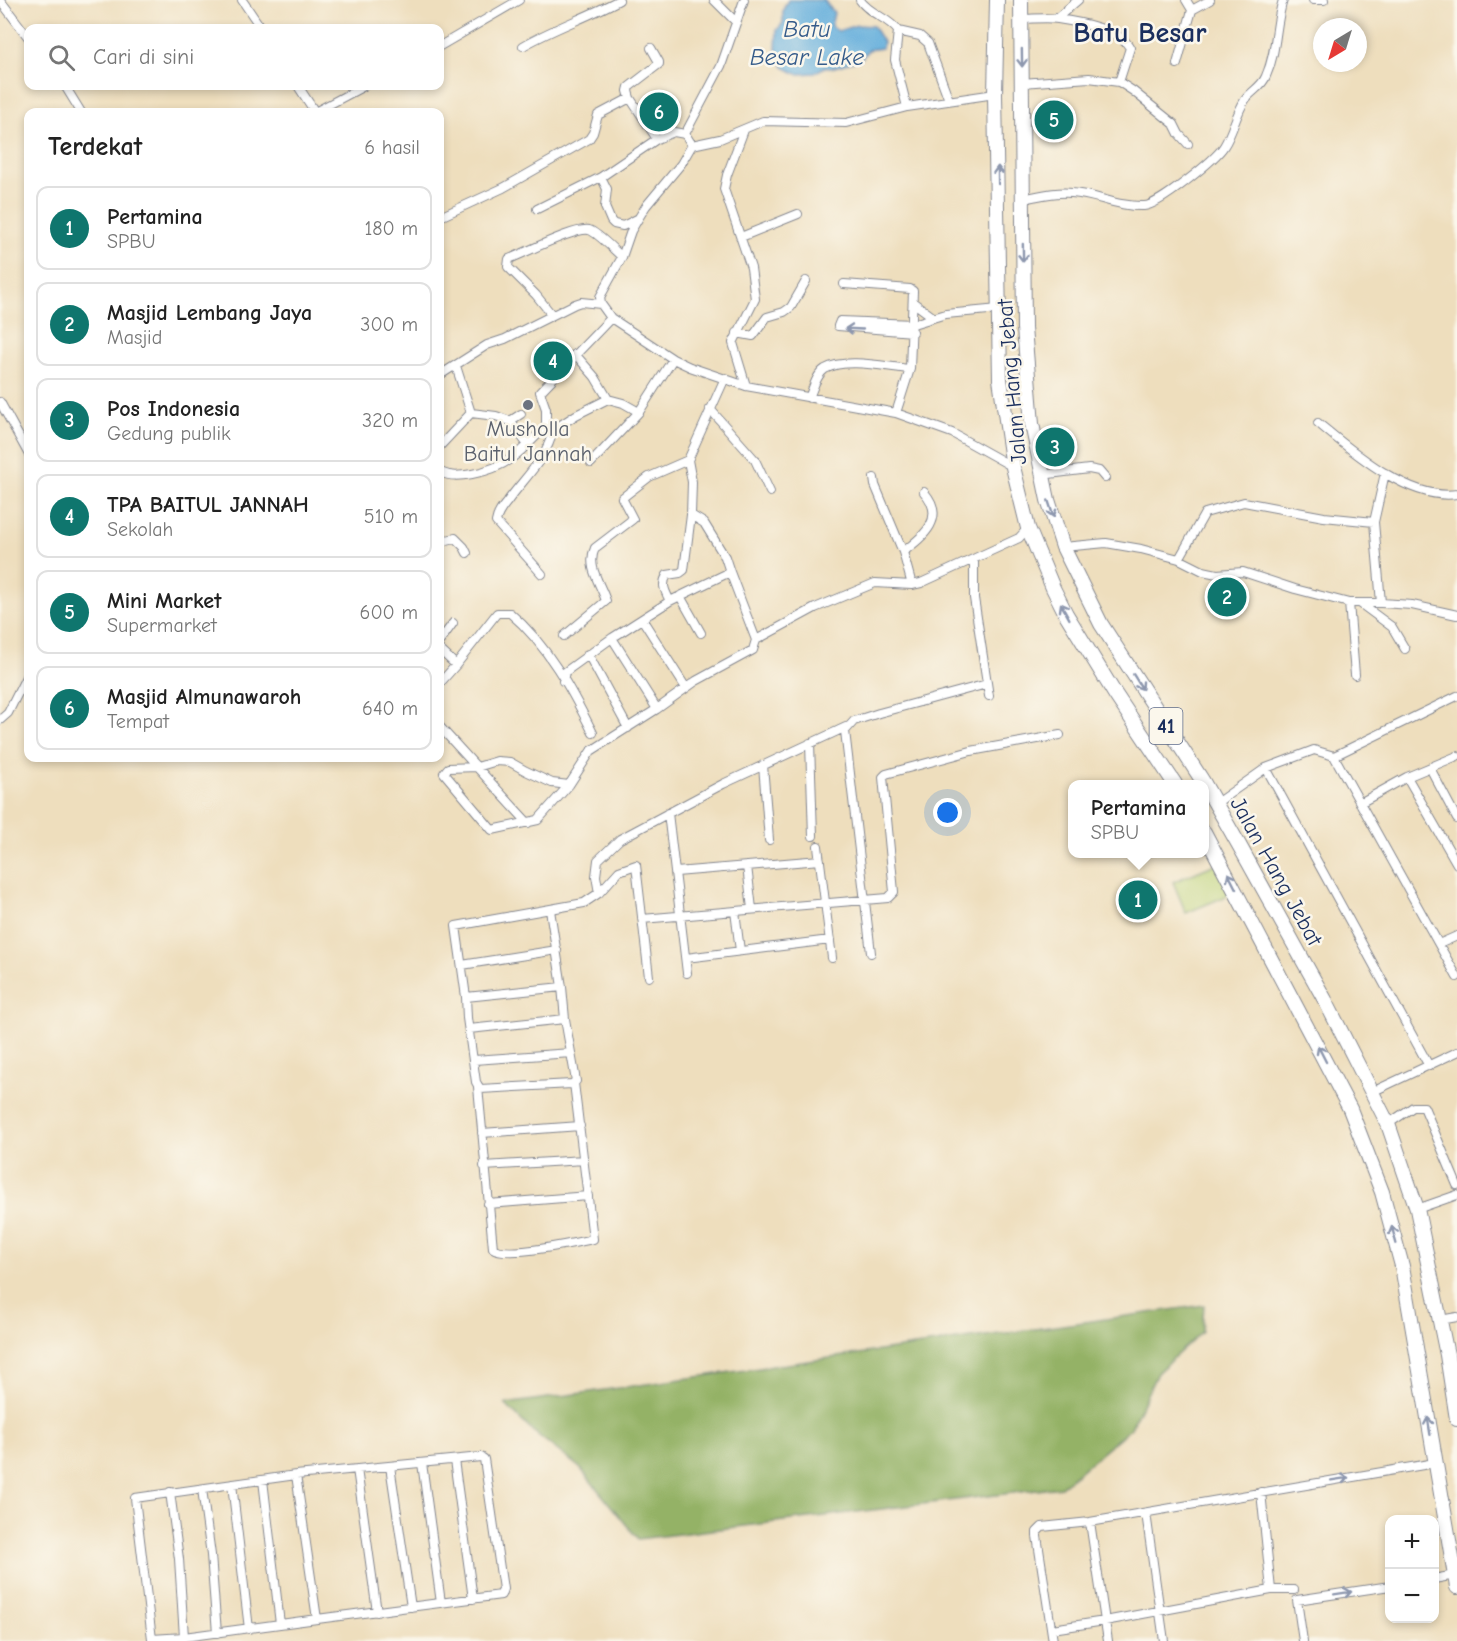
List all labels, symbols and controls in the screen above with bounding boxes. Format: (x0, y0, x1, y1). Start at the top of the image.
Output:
water label: Batu Besar Lake (750, 15, 864, 71)
district label: Batu Besar (1073, 17, 1207, 49)
north arrow (1313, 18, 1367, 72)
search box (24, 24, 444, 90)
icon: search (45, 41, 78, 74)
text: Cari di sini (93, 44, 194, 70)
one-way arrow (1016, 48, 1028, 68)
pin: 6 (640, 90, 678, 134)
pin: 5 (1034, 98, 1074, 142)
text: Terdekat (48, 132, 142, 162)
text: 6 hasil (364, 136, 420, 159)
one-way arrow (992, 165, 1003, 185)
text: Pertamina (107, 204, 203, 230)
text: 1 (66, 217, 73, 240)
text: 180 m (364, 217, 418, 240)
text: SPBU (107, 230, 155, 253)
one-way arrow (1017, 243, 1029, 263)
street label: Jalan Hang Jebat (992, 297, 1032, 466)
text: Masjid Lembang Jaya (107, 300, 312, 326)
text: 2 (65, 313, 74, 336)
text: 300 m (360, 313, 418, 336)
one-way arrow (845, 323, 865, 334)
text: Masjid (107, 326, 162, 349)
pin: 4 (534, 338, 572, 384)
text: Pos Indonesia (107, 396, 240, 422)
marker: Musholla Baitul Jannah (521, 398, 535, 412)
text: 3 (65, 409, 74, 432)
text: 320 m (362, 409, 418, 432)
place label: Musholla Baitul Jannah (464, 416, 592, 467)
text: Gedung publik (107, 422, 231, 445)
pin: 3 (1036, 424, 1074, 470)
text: TPA BAITUL JANNAH (107, 492, 309, 518)
one-way arrow (1046, 499, 1057, 518)
text: 4 (65, 505, 74, 528)
text: 510 m (364, 505, 418, 528)
text: Sekolah (107, 518, 173, 541)
pin: 2 (1208, 574, 1246, 620)
text: Mini Market (107, 588, 221, 614)
text: 5 (64, 601, 75, 624)
text: 600 m (360, 601, 418, 624)
one-way arrow (1059, 603, 1071, 620)
text: Supermarket (107, 614, 217, 637)
one-way arrow (1132, 674, 1145, 691)
text: Masjid Almunawaroh (107, 684, 301, 710)
text: 6 (64, 697, 75, 720)
text: 640 m (362, 697, 418, 720)
road number: 41 (1150, 708, 1182, 744)
text: Tempat (107, 710, 169, 733)
popup (1068, 780, 1209, 858)
street label: Jalan Hang Jebat (1225, 793, 1328, 951)
text: Pertamina (1091, 795, 1186, 821)
your location (933, 798, 962, 827)
text: SPBU (1091, 821, 1139, 844)
one-way arrow (1225, 872, 1237, 890)
pin: 1 (1118, 878, 1158, 922)
one-way arrow (1316, 1046, 1328, 1063)
one-way arrow (1388, 1225, 1399, 1244)
one-way arrow (1423, 1417, 1434, 1437)
one-way arrow (1330, 1473, 1349, 1484)
map controls (1385, 1515, 1439, 1623)
button: + (1385, 1515, 1439, 1569)
button: − (1385, 1569, 1439, 1623)
one-way arrow (1333, 1587, 1352, 1598)

